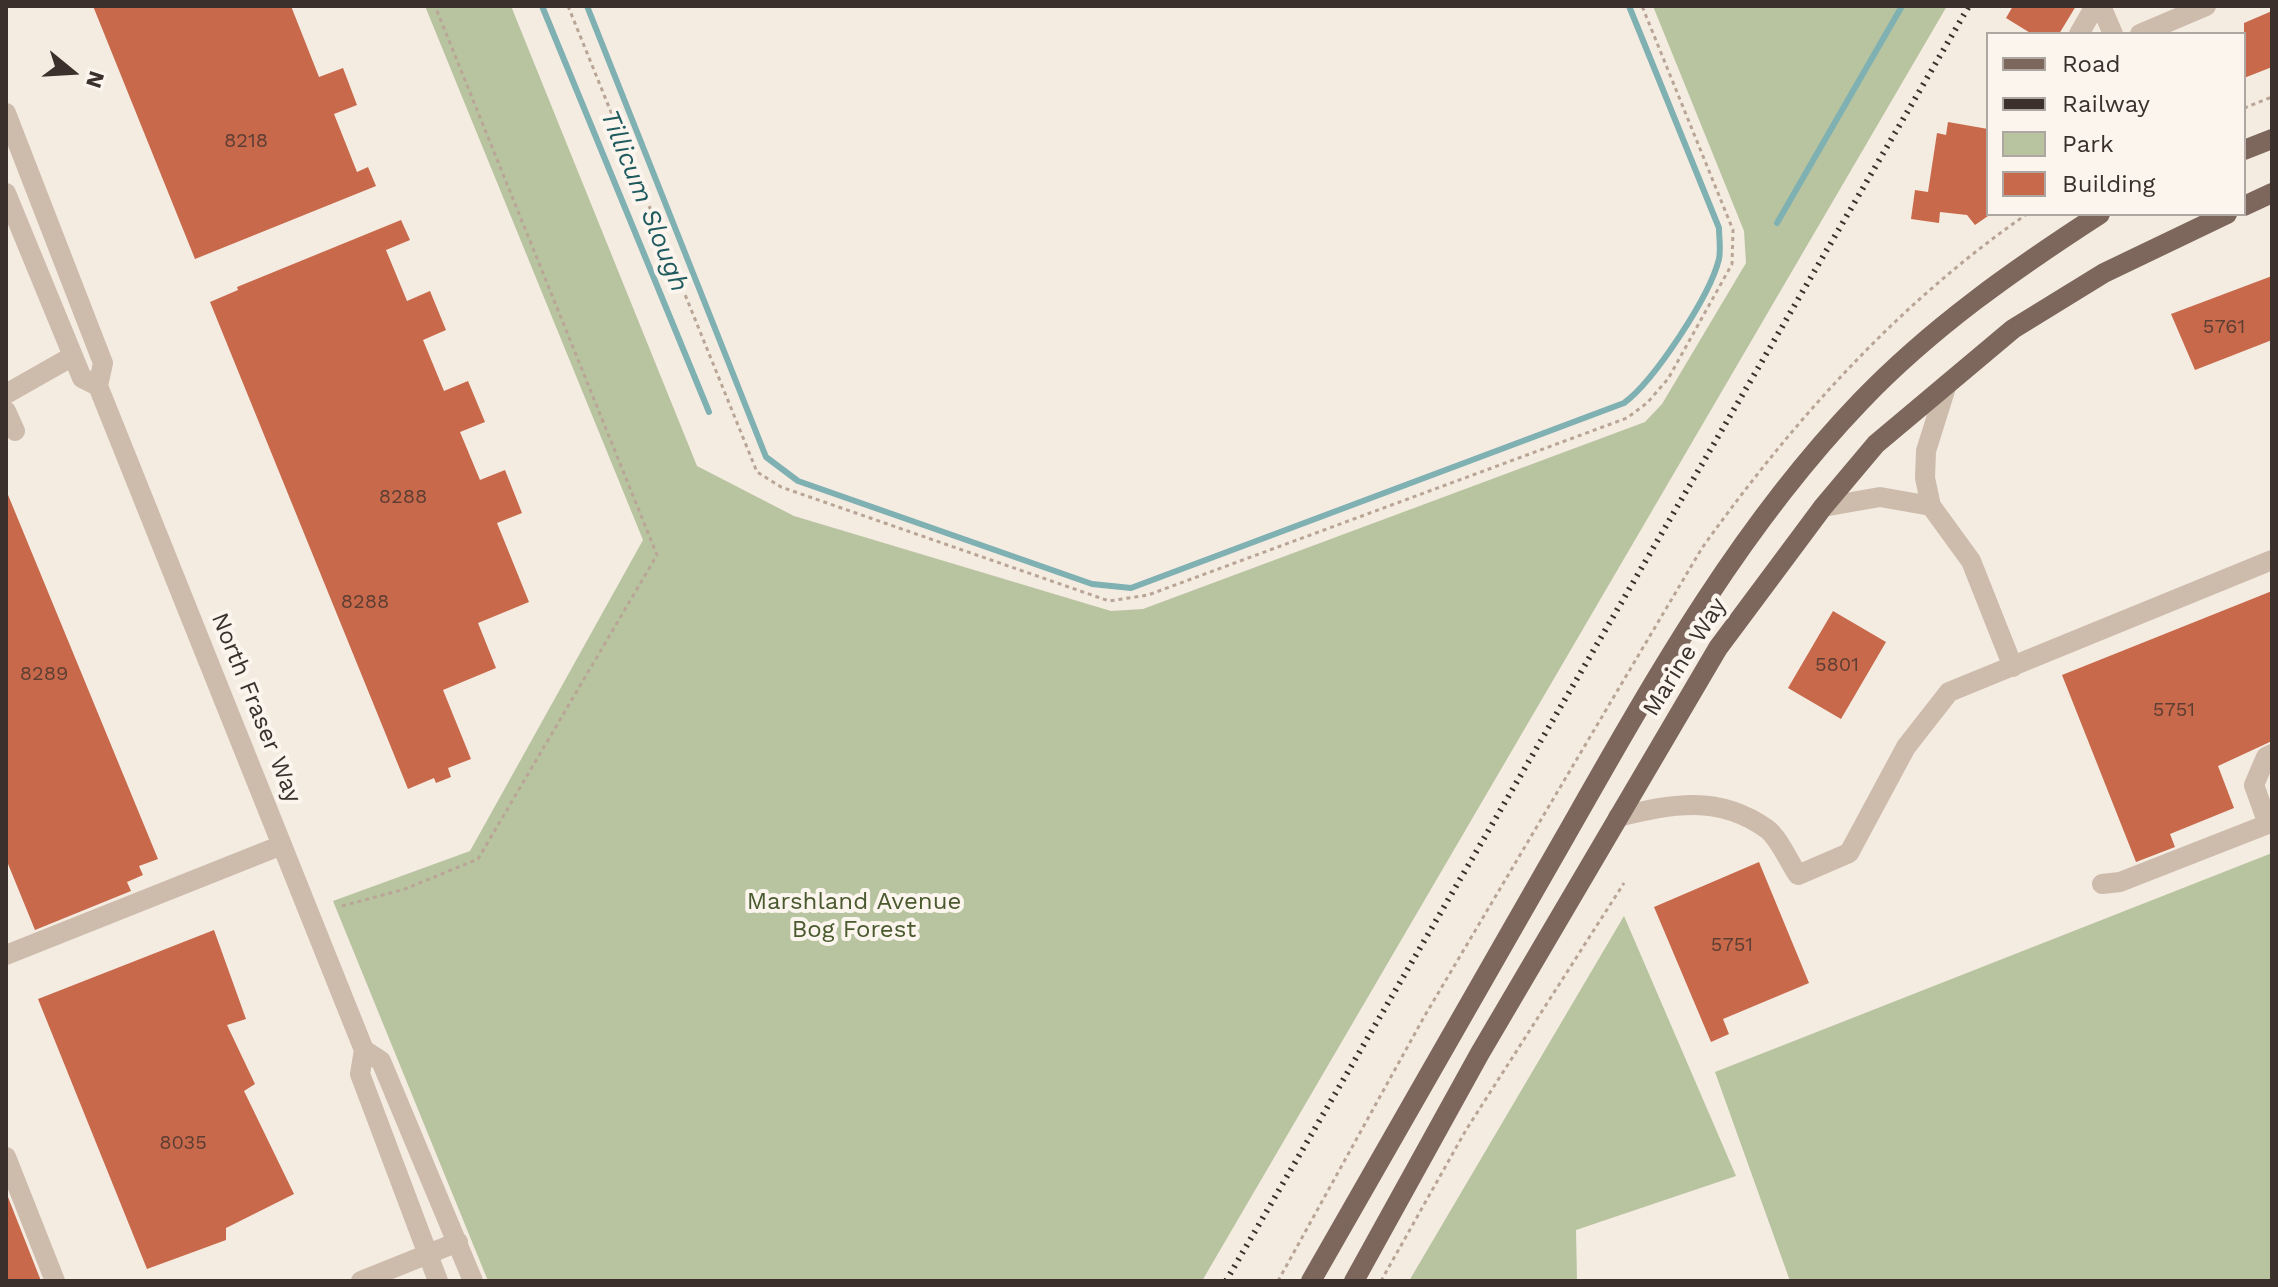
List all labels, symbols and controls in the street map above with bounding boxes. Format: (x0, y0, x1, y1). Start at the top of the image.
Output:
north arrow (32, 32, 112, 112)
legend (1986, 32, 2246, 216)
text: Road (2062, 50, 2121, 78)
text: N (81, 68, 110, 91)
text: Railway (2062, 90, 2150, 118)
water label: Tillicum Slough (593, 106, 695, 296)
house number: 8218 (224, 129, 268, 153)
text: Park (2062, 130, 2114, 158)
text: Building (2062, 170, 2155, 198)
house number: 5761 (2203, 315, 2245, 339)
house number: 8288 (379, 485, 427, 509)
house number: 8288 (341, 590, 389, 614)
street label: Marine Way (1637, 592, 1733, 722)
street label: North Fraser Way (205, 609, 307, 807)
house number: 5801 (1815, 653, 1859, 677)
house number: 8289 (20, 662, 68, 686)
house number: 5751 (2153, 698, 2195, 722)
park label: Marshland Avenue Bog Forest (747, 888, 961, 944)
house number: 5751 (1711, 933, 1753, 957)
house number: 8035 (159, 1131, 207, 1155)

